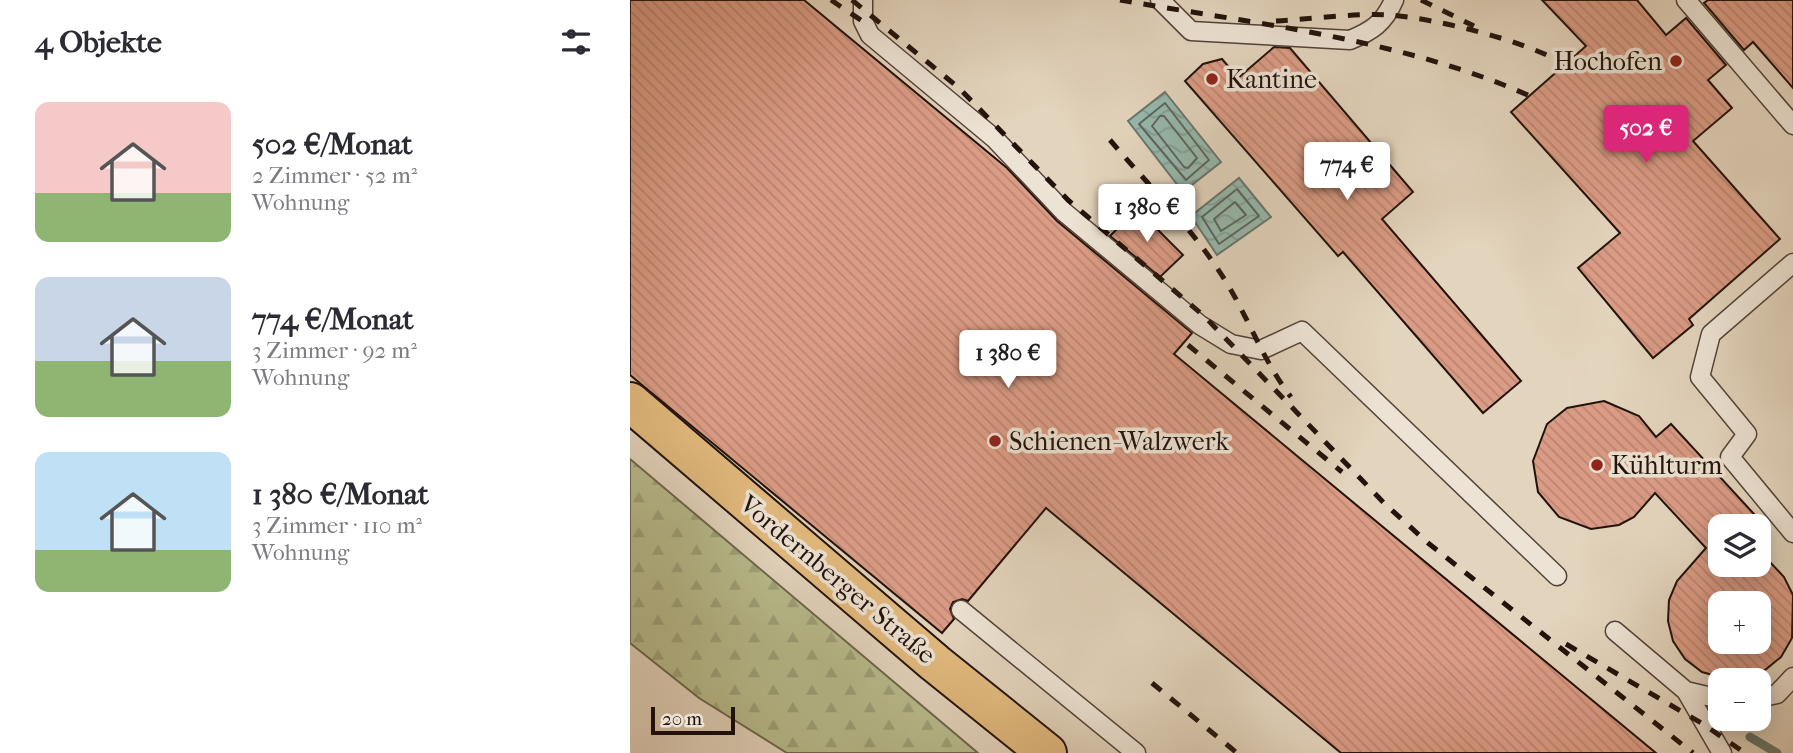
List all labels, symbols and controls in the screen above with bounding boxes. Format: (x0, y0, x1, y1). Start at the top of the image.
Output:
icon: filters (557, 23, 595, 61)
text: 4 Objekte (35, 25, 162, 60)
place label: Hochofen (1554, 46, 1662, 77)
marker: Hochofen (1668, 53, 1684, 69)
place label: Kantine (1226, 64, 1317, 95)
marker: Kantine (1204, 71, 1220, 87)
pin: 502 € (1597, 106, 1695, 165)
text: 502 € (1620, 114, 1672, 141)
text: 502 €/Monat (252, 127, 413, 162)
icon: home (91, 130, 175, 214)
pin: 774 € (1298, 142, 1396, 202)
text: 774 € (1320, 151, 1374, 178)
text: 2 Zimmer · 52 m² (252, 162, 417, 189)
pin: 1 380 € (1082, 184, 1212, 244)
text: Wohnung (252, 189, 349, 216)
text: 1 380 € (1114, 193, 1180, 220)
text: 774 €/Monat (252, 302, 414, 337)
icon: home (91, 305, 175, 389)
pin: 1 380 € (943, 330, 1073, 390)
text: 3 Zimmer · 92 m² (252, 337, 417, 364)
text: 1 380 € (975, 339, 1041, 366)
text: Wohnung (252, 364, 349, 391)
place label: Schienen-Walzwerk (1009, 426, 1229, 457)
marker: Schienen-Walzwerk (987, 433, 1003, 449)
place label: Kühlturm (1611, 450, 1723, 481)
marker: Kühlturm (1589, 457, 1605, 473)
text: 1 380 €/Monat (252, 477, 429, 512)
icon: home (91, 480, 175, 564)
street label: Vordernberger Straße (733, 488, 942, 670)
text: 3 Zimmer · 110 m² (252, 512, 422, 539)
map controls (1708, 514, 1771, 731)
button: layers (1708, 514, 1771, 577)
text: Wohnung (252, 539, 349, 566)
button: + (1708, 591, 1771, 654)
button: − (1708, 668, 1771, 731)
scale bar (651, 704, 735, 736)
text: 20 m (662, 708, 702, 730)

